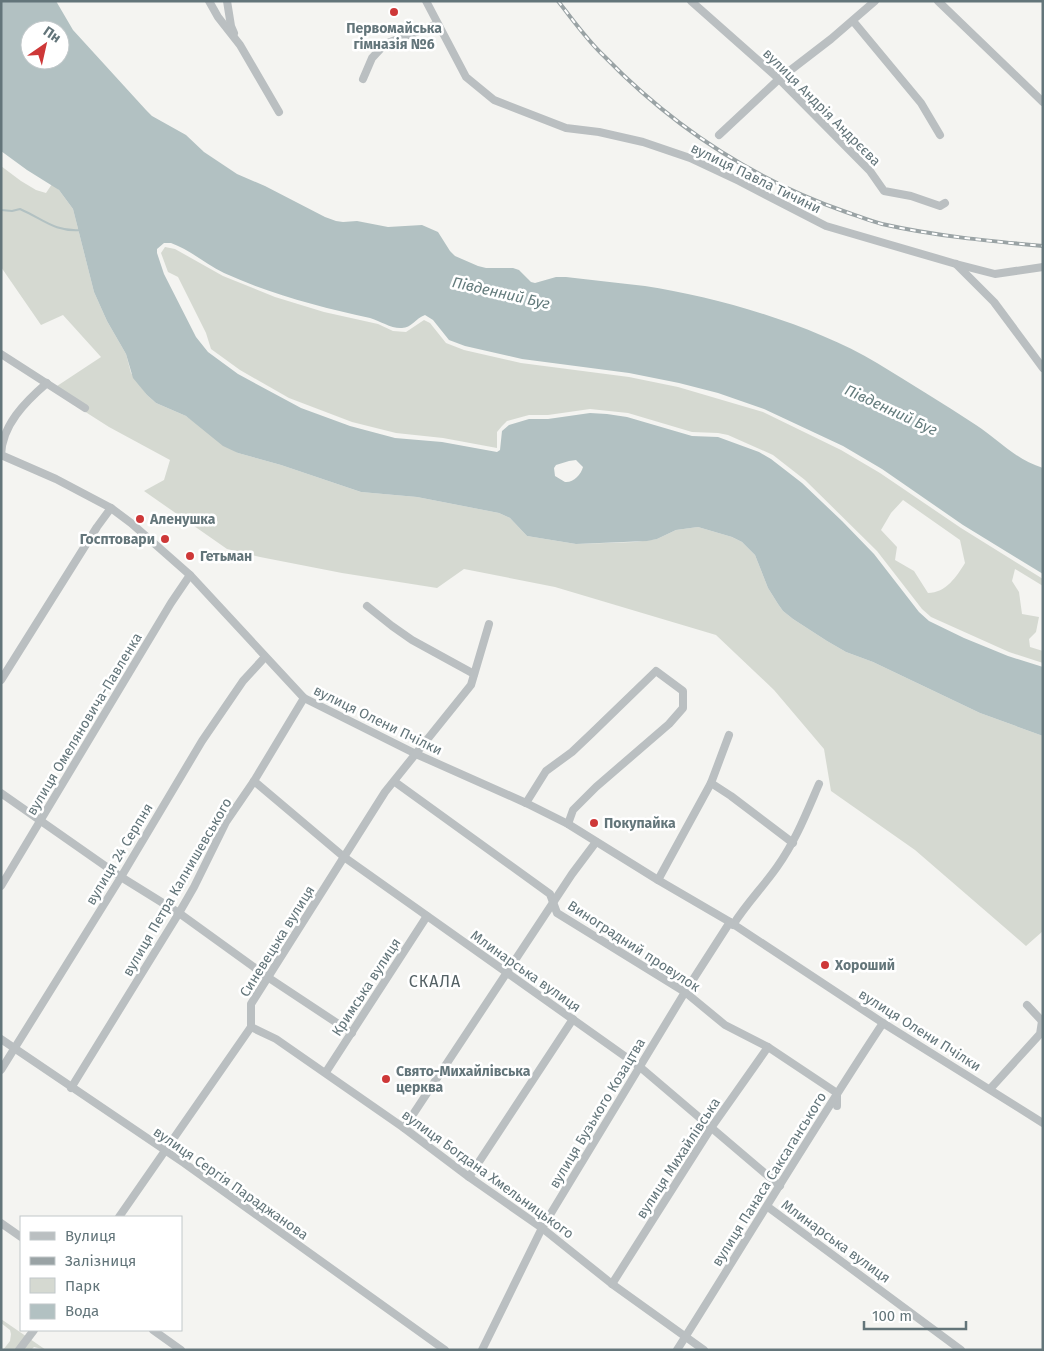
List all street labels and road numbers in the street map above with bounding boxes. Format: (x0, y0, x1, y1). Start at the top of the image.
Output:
street label: вулиця Андрія Андрєєва (759, 45, 884, 170)
street label: вулиця Павла Тичини (688, 140, 824, 217)
street label: вулиця Омеляновича-Павленка (23, 630, 146, 819)
street label: вулиця Олени Пчілки (311, 682, 445, 759)
street label: вулиця Петра Калнишевського (119, 795, 236, 980)
street label: вулиця 24 Серпня (82, 800, 157, 908)
street label: Синевецька вулиця (236, 882, 319, 1000)
street label: Виноградний провулок (564, 897, 704, 996)
street label: Млинарська вулиця (467, 927, 584, 1016)
street label: Кримська вулиця (328, 935, 404, 1039)
street label: вулиця Олени Пчілки (855, 986, 984, 1075)
street label: вулиця Бузького Козацтва (546, 1035, 649, 1192)
street label: вулиця Панаса Саксаганського (709, 1089, 830, 1270)
street label: вулиця Михайлівська (633, 1095, 724, 1222)
street label: вулиця Богдана Хмельницького (399, 1106, 577, 1242)
street label: вулиця Сергія Параджанова (150, 1123, 312, 1244)
street label: Млинарська вулиця (778, 1196, 894, 1287)

